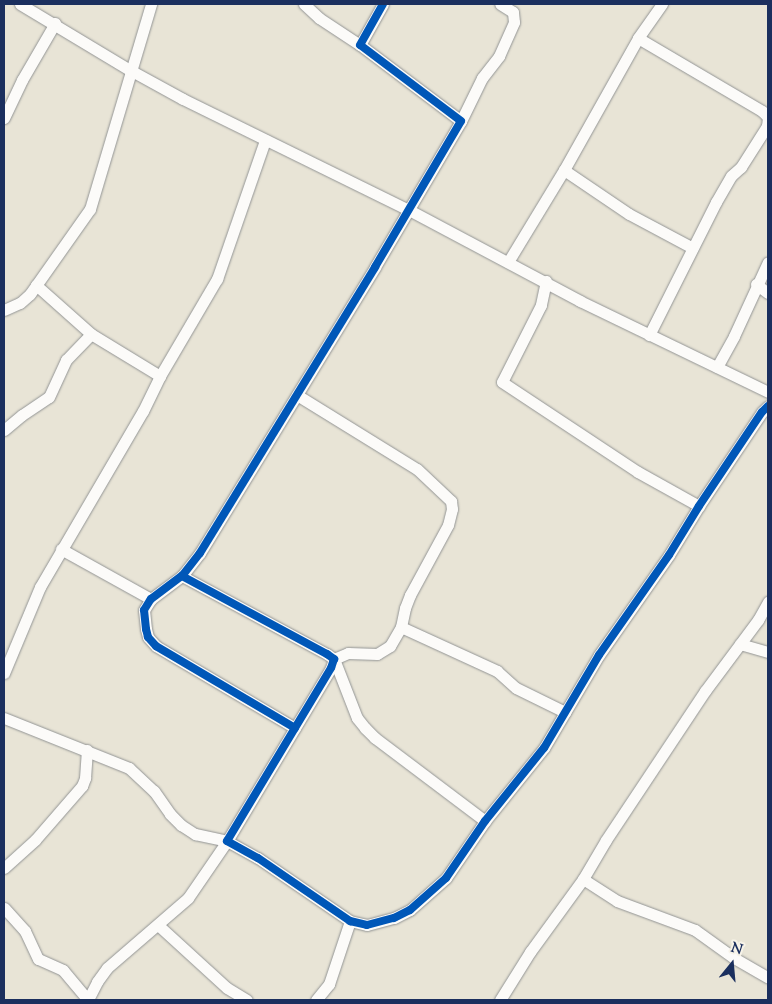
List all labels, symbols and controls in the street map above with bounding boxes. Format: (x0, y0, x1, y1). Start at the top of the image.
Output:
text: N (728, 938, 745, 961)
north arrow (707, 939, 757, 989)

